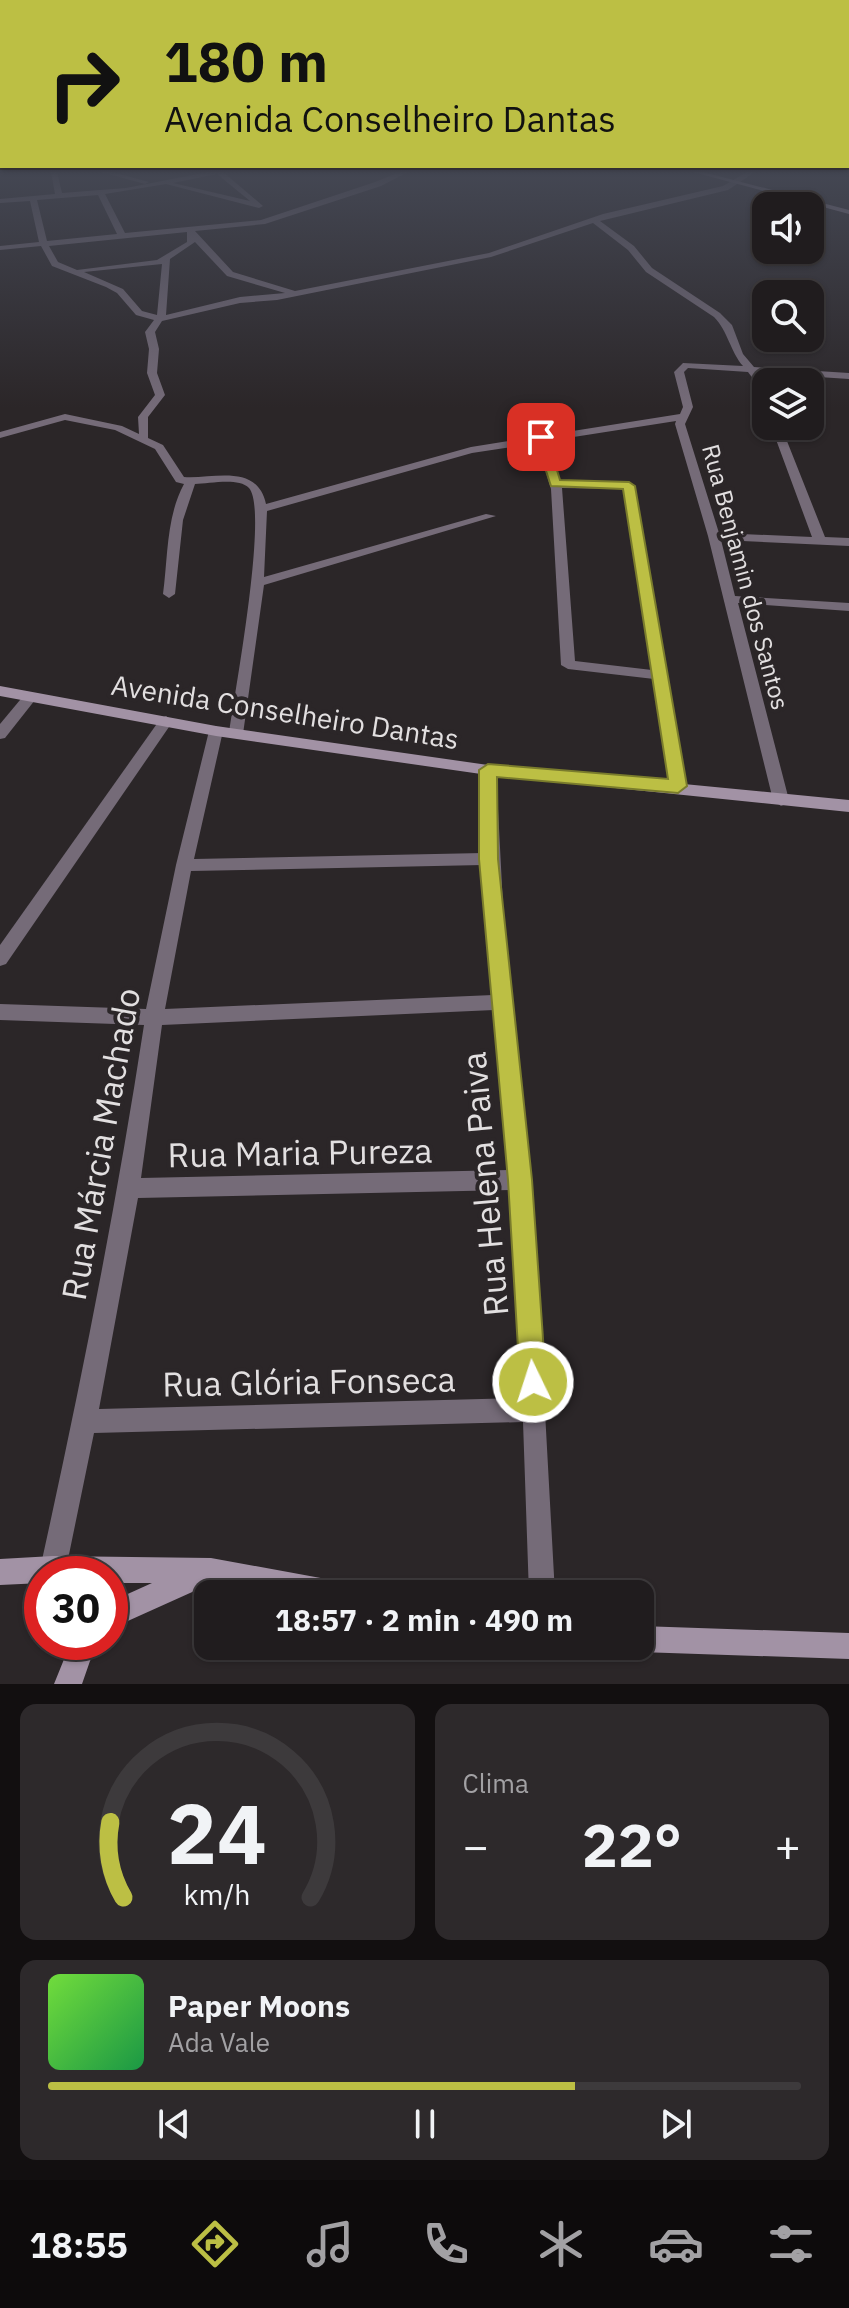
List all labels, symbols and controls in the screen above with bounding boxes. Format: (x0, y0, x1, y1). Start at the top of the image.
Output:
text: 180 m (164, 25, 328, 97)
icon: right (32, 32, 136, 136)
text: Avenida Conselheiro Dantas (164, 95, 616, 142)
map controls (752, 192, 824, 440)
button: sound (752, 192, 824, 264)
button: search (752, 280, 824, 352)
button: layers (752, 368, 824, 440)
pin (507, 403, 575, 471)
icon: arrive (519, 415, 563, 459)
street label: Rua Benjamin dos Santos (695, 440, 797, 713)
street label: Avenida Conselheiro Dantas (109, 666, 461, 757)
street label: Rua Márcia Machado (51, 984, 149, 1303)
street label: Rua Helena Paiva (451, 1050, 517, 1318)
street label: Rua Maria Pureza (167, 1128, 433, 1176)
position arrow (491, 1340, 575, 1424)
street label: Rua Glória Fonseca (162, 1356, 456, 1406)
speed limit sign: 30 (24, 1556, 128, 1660)
text: 18:57 · 2 min · 490 m (275, 1600, 573, 1639)
text: Clima (463, 1766, 529, 1800)
text: 24 (167, 1779, 267, 1887)
text: 22° (582, 1805, 682, 1884)
text: − (463, 1817, 489, 1874)
text: + (775, 1817, 801, 1874)
text: km/h (184, 1876, 251, 1913)
text: Paper Moons (168, 1986, 350, 2025)
text: Ada Vale (168, 2025, 270, 2059)
icon: previous (152, 2102, 196, 2146)
icon: pause (403, 2102, 447, 2146)
icon: next (654, 2102, 698, 2146)
icon: directions (187, 2216, 243, 2272)
icon: music (302, 2216, 358, 2272)
icon: phone (418, 2216, 474, 2272)
icon: climate (533, 2216, 589, 2272)
icon: car (648, 2216, 704, 2272)
icon: filters (763, 2216, 819, 2272)
text: 18:55 (30, 2221, 128, 2268)

